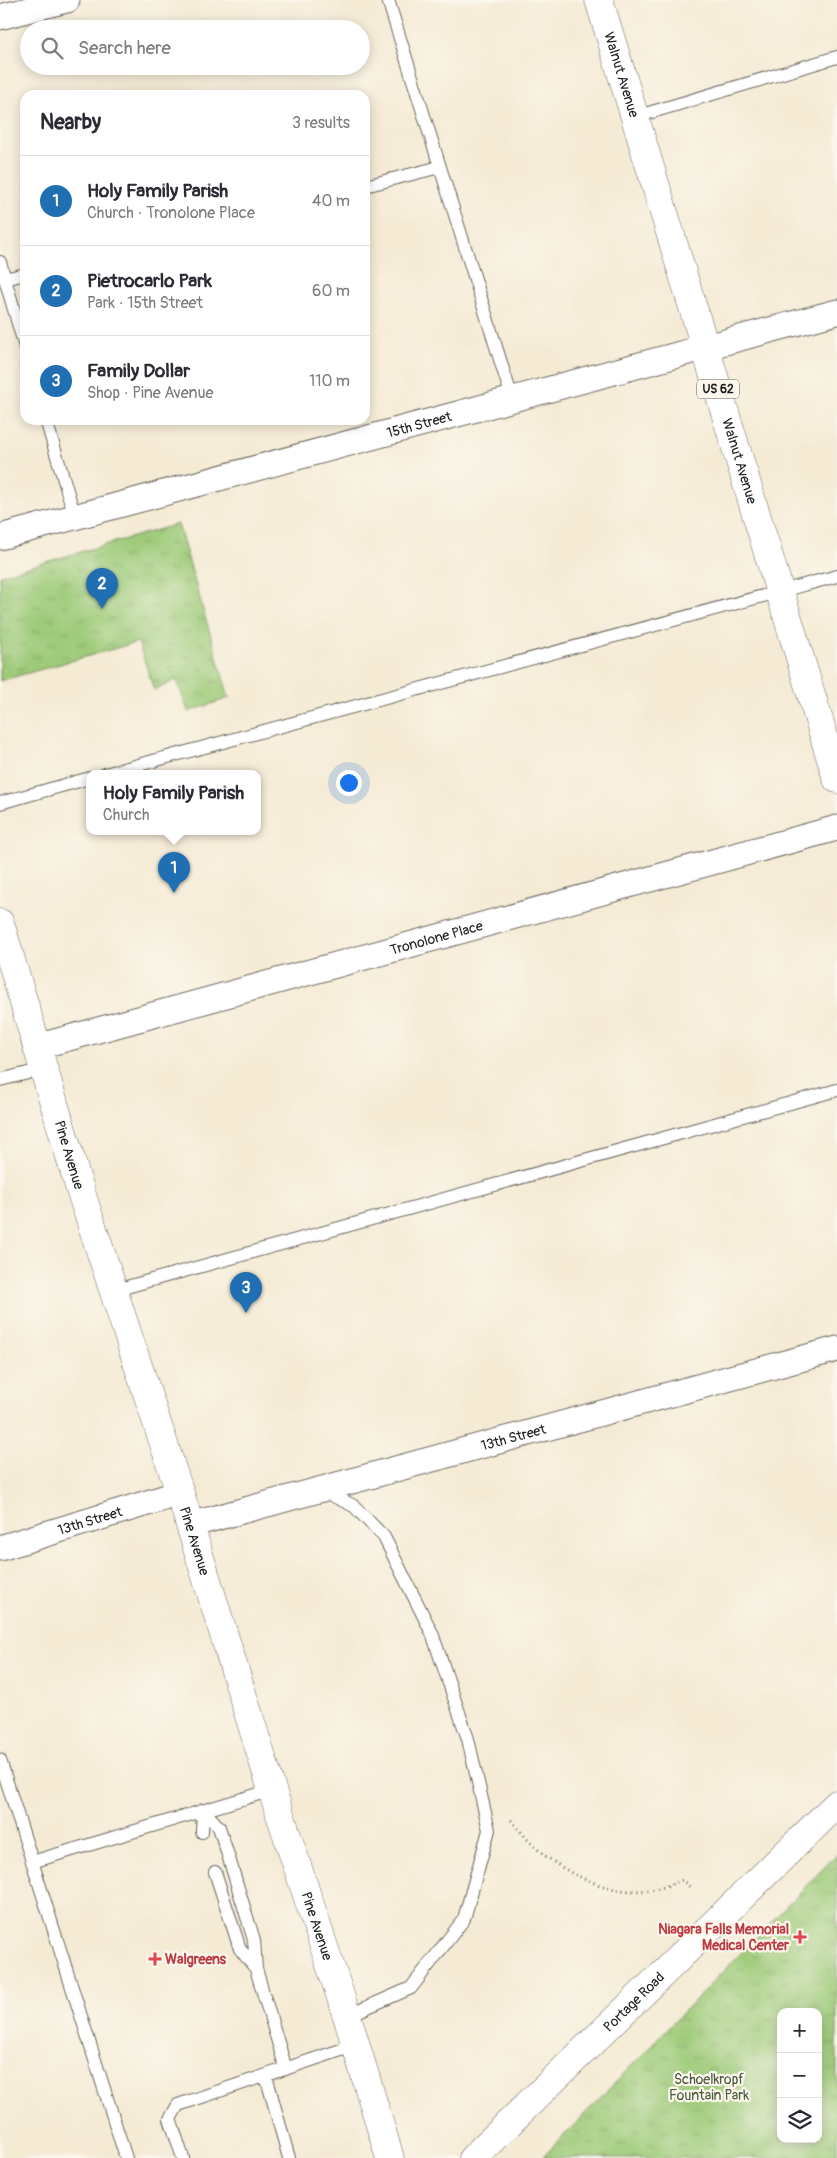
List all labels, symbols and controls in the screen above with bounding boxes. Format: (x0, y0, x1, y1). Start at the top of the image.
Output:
search box (20, 20, 370, 75)
street label: Walnut Avenue (600, 30, 642, 120)
icon: search (38, 34, 66, 62)
text: Search here (78, 36, 171, 60)
text: Nearby (40, 109, 101, 136)
text: 3 results (292, 113, 350, 133)
text: Holy Family Parish (87, 179, 228, 203)
text: 1 (53, 191, 59, 211)
text: 40 m (312, 191, 350, 211)
text: Church · Tronolone Place (87, 203, 255, 223)
text: Pietrocarlo Park (87, 269, 212, 293)
text: 2 (52, 281, 60, 301)
text: 60 m (312, 281, 350, 301)
text: Park · 15th Street (87, 293, 203, 313)
text: Family Dollar (87, 359, 190, 383)
text: 3 (52, 371, 60, 391)
text: 110 m (309, 371, 350, 391)
road number: US 62 (697, 379, 739, 398)
text: Shop · Pine Avenue (87, 383, 213, 403)
street label: 15th Street (385, 408, 454, 442)
street label: Walnut Avenue (718, 416, 760, 506)
pin: 2 (86, 568, 118, 609)
popup (86, 770, 261, 835)
your location (336, 770, 362, 796)
text: Holy Family Parish (103, 781, 244, 805)
text: Church (103, 805, 150, 825)
pin: 1 (158, 852, 190, 893)
street label: Tronolone Place (388, 917, 485, 959)
street label: Pine Avenue (51, 1118, 88, 1192)
pin: 3 (230, 1272, 262, 1313)
street label: 13th Street (479, 1421, 548, 1454)
street label: 13th Street (56, 1503, 125, 1539)
street label: Pine Avenue (176, 1505, 213, 1578)
street label: Pine Avenue (297, 1890, 336, 1963)
place label: Niagara Falls Memorial Medical Center (658, 1921, 790, 1954)
marker: Niagara Falls Memorial Medical Center (793, 1930, 807, 1944)
place label: Walgreens (165, 1951, 227, 1968)
marker: Walgreens (149, 1953, 161, 1965)
street label: Portage Road (600, 1969, 668, 2036)
map controls (777, 2008, 822, 2143)
button: + (777, 2008, 822, 2053)
button: − (777, 2053, 822, 2098)
park label: Schoelkropf Fountain Park (669, 2071, 749, 2104)
button: layers (777, 2098, 822, 2143)

